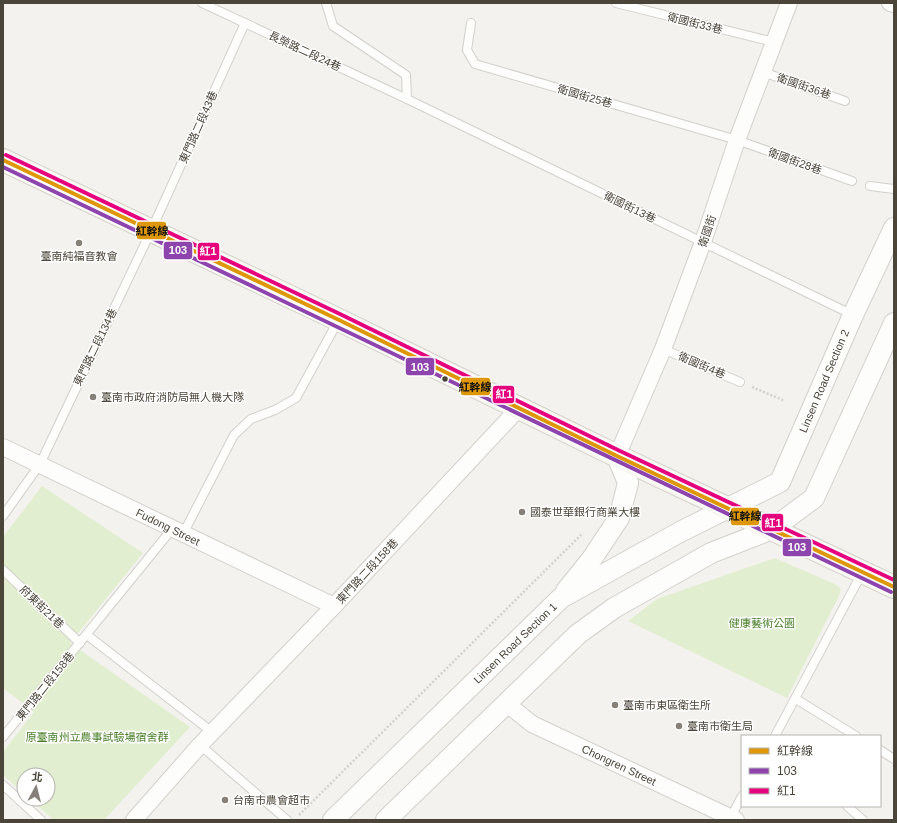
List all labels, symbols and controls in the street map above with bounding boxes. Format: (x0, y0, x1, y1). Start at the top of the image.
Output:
street label: 衛國街33巷 (665, 10, 724, 36)
street label: 長榮路二段24巷 (267, 29, 343, 73)
street label: 衛國街36巷 (775, 71, 833, 101)
street label: 衛國街25巷 (555, 82, 614, 110)
street label: 東門路二段43巷 (177, 89, 219, 165)
street label: 衛國街28巷 (766, 145, 823, 176)
street label: 衛國街13巷 (601, 189, 658, 225)
street label: 衛國街 (696, 213, 718, 249)
line badge: 紅幹線 (136, 221, 167, 240)
text: 紅幹線 (136, 225, 169, 237)
marker: 臺南純福音教會 (74, 238, 84, 248)
line badge: 103 (163, 241, 193, 260)
line badge: 紅1 (197, 242, 220, 261)
text: 103 (169, 244, 187, 256)
text: 紅1 (199, 245, 217, 257)
place label: 臺南純福音教會 (41, 250, 118, 262)
street label: 東門路二段134巷 (71, 306, 119, 388)
street label: Linsen Road Section 2 (797, 328, 851, 434)
street label: 衛國街4巷 (676, 349, 727, 380)
line badge: 103 (405, 357, 435, 376)
text: 103 (411, 361, 429, 373)
unlabelled marker (440, 374, 450, 384)
line badge: 紅幹線 (460, 377, 491, 396)
text: 紅幹線 (459, 381, 492, 393)
line badge: 紅1 (492, 385, 515, 404)
text: 紅1 (495, 388, 513, 400)
place label: 臺南市政府消防局無人機大隊 (101, 391, 244, 403)
marker: 臺南市政府消防局無人機大隊 (88, 392, 98, 402)
street label: Fudong Street (134, 506, 202, 548)
place label: 國泰世華銀行商業大樓 (530, 506, 640, 518)
marker: 國泰世華銀行商業大樓 (517, 507, 527, 517)
line badge: 紅幹線 (730, 507, 760, 526)
text: 紅幹線 (729, 510, 762, 522)
line badge: 紅1 (761, 513, 784, 532)
text: 紅1 (764, 517, 782, 529)
street label: 東門路二段158巷 (334, 536, 400, 606)
line badge: 103 (782, 538, 812, 557)
text: 103 (788, 541, 806, 553)
street label: 府東街21巷 (18, 583, 66, 631)
street label: Linsen Road Section 1 (471, 600, 559, 686)
park label: 健康藝術公園 (729, 617, 795, 629)
street label: 東門路二段158巷 (14, 649, 76, 723)
place label: 臺南市東區衛生所 (623, 699, 711, 711)
marker: 臺南市東區衛生所 (610, 700, 620, 710)
place label: 臺南市衛生局 (687, 720, 753, 732)
marker: 臺南市衛生局 (674, 721, 684, 731)
park label: 原臺南州立農事試驗場宿舍群 (26, 731, 169, 743)
legend (741, 735, 881, 807)
street label: Chongren Street (580, 743, 658, 787)
text: 紅幹線 (777, 744, 813, 758)
text: 103 (777, 764, 797, 778)
north arrow (16, 767, 56, 807)
text: 北 (31, 770, 43, 784)
text: 紅1 (777, 784, 796, 798)
place label: 台南市農會超市 (233, 794, 310, 806)
marker: 台南市農會超市 (220, 795, 230, 805)

